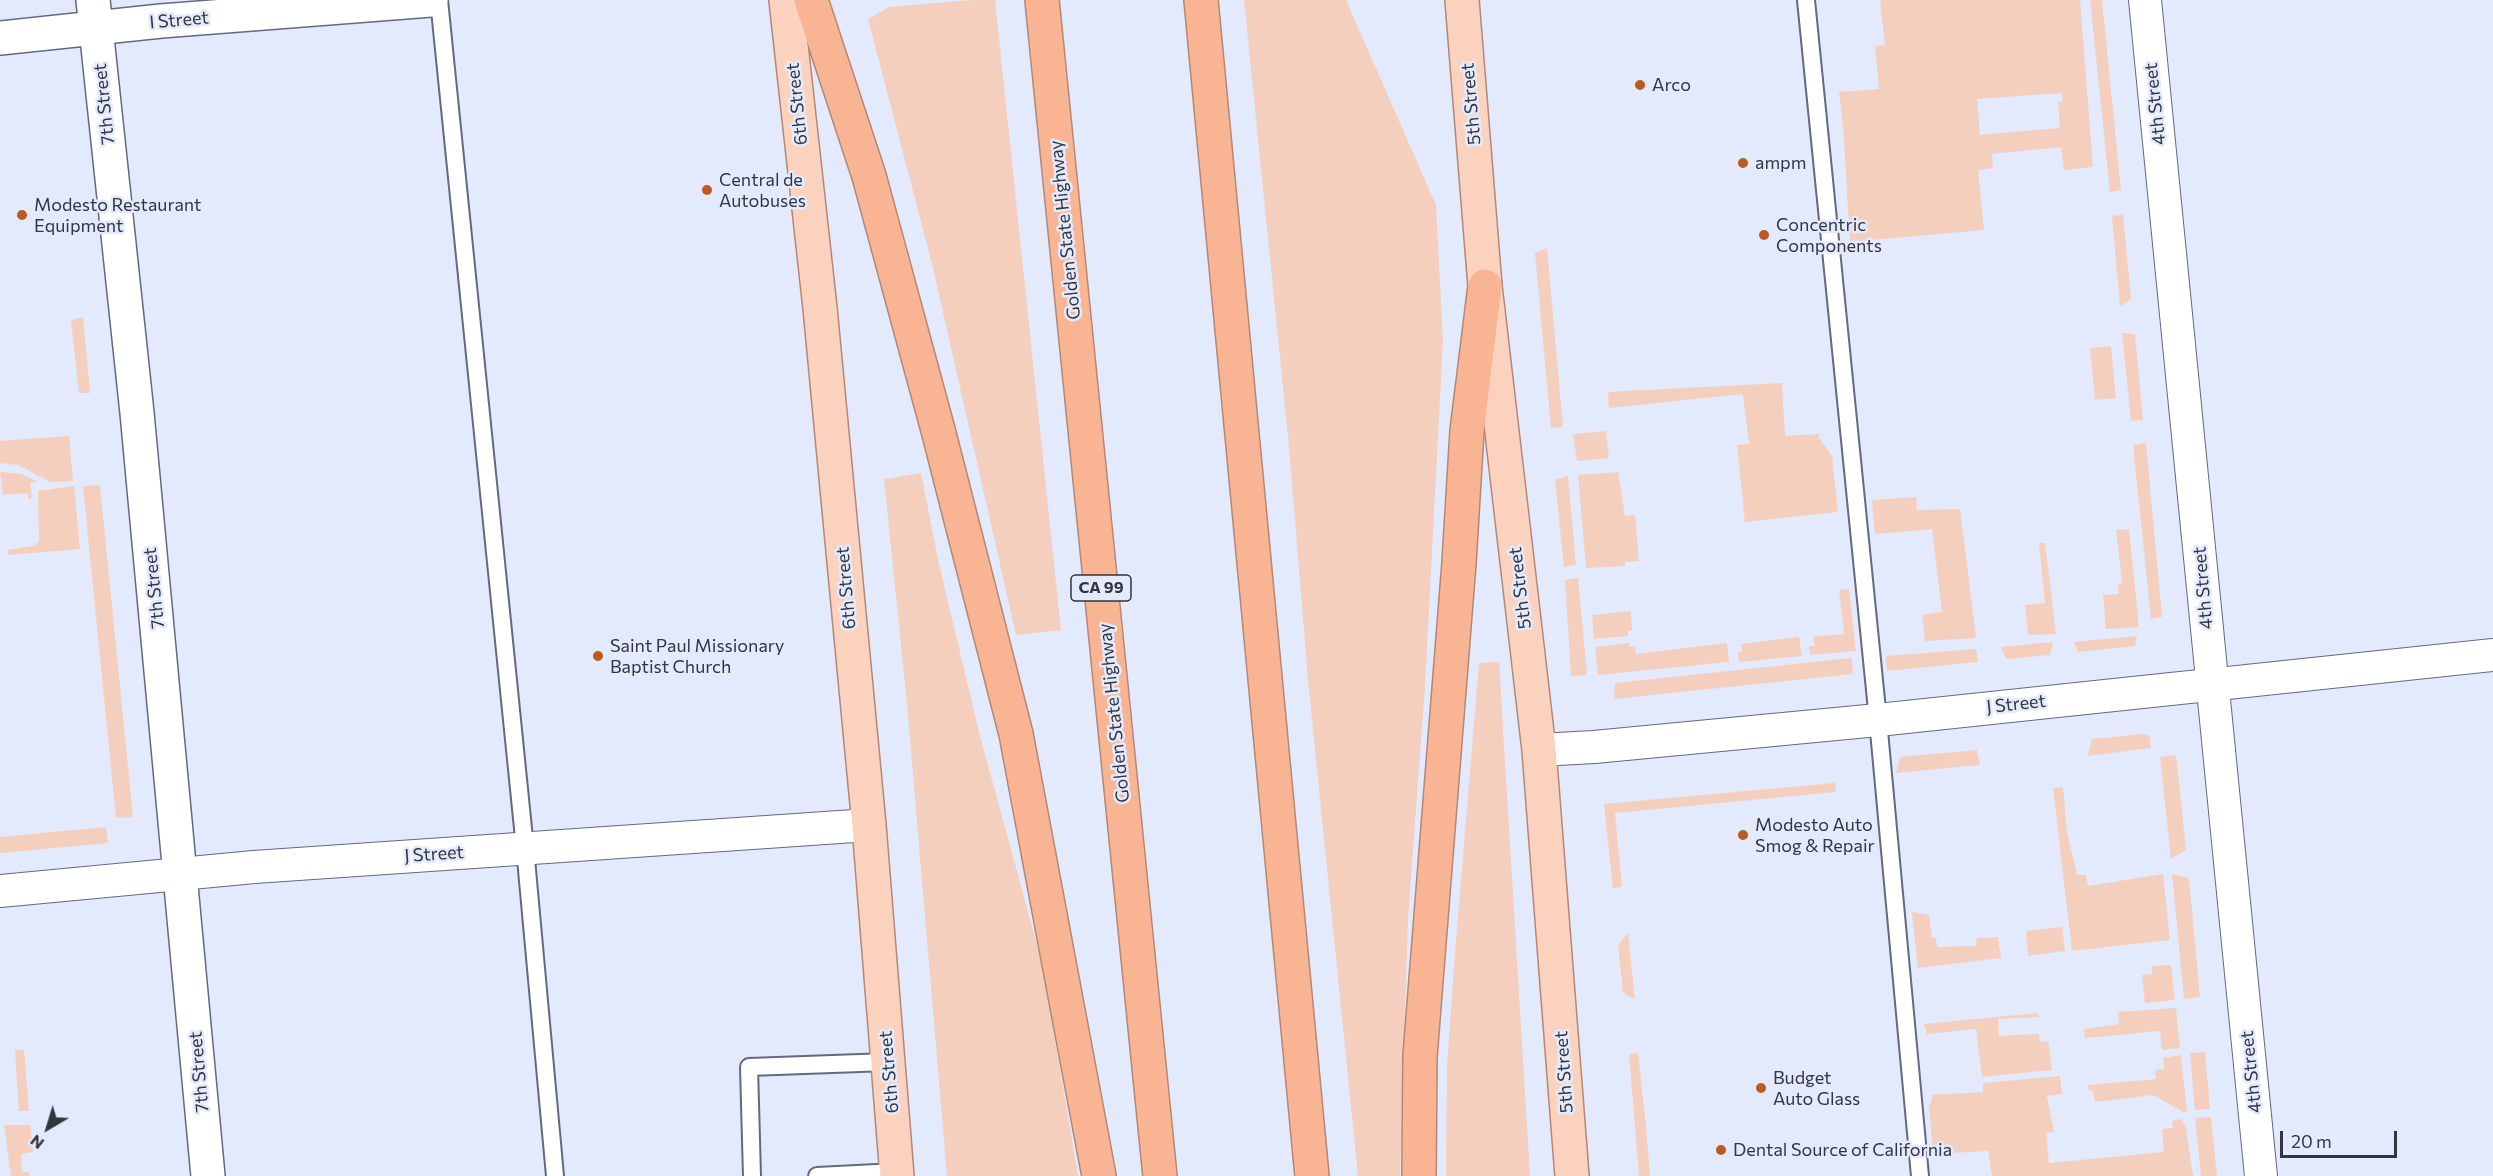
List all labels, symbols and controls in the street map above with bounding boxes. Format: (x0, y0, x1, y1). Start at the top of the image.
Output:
street label: I Street (148, 7, 210, 33)
street label: 7th Street (89, 62, 119, 146)
street label: 6th Street (782, 62, 812, 146)
street label: 5th Street (1457, 62, 1485, 146)
street label: 4th Street (2140, 62, 2170, 146)
place label: Arco (1652, 74, 1691, 96)
marker: Arco (1633, 78, 1647, 92)
street label: Golden State Highway (1045, 139, 1085, 321)
place label: ampm (1755, 152, 1806, 174)
marker: ampm (1736, 156, 1750, 170)
place label: Central de Autobuses (719, 169, 806, 212)
marker: Central de Autobuses (700, 183, 714, 197)
place label: Modesto Restaurant Equipment (34, 194, 201, 236)
marker: Modesto Restaurant Equipment (15, 208, 29, 222)
place label: Concentric Components (1776, 214, 1882, 256)
marker: Concentric Components (1757, 228, 1771, 242)
street label: 7th Street (139, 546, 169, 630)
street label: 6th Street (832, 546, 860, 630)
street label: 5th Street (1504, 546, 1536, 630)
street label: 4th Street (2189, 546, 2217, 630)
road number: CA 99 (1071, 575, 1131, 601)
street label: Golden State Highway (1094, 622, 1134, 804)
place label: Saint Paul Missionary Baptist Church (610, 635, 784, 678)
marker: Saint Paul Missionary Baptist Church (591, 649, 605, 663)
street label: J Street (1985, 690, 2047, 718)
place label: Modesto Auto Smog & Repair (1755, 814, 1875, 856)
marker: Modesto Auto Smog & Repair (1736, 828, 1750, 842)
street label: J Street (404, 841, 464, 867)
street label: 7th Street (185, 1030, 213, 1114)
street label: 6th Street (875, 1030, 903, 1114)
street label: 5th Street (1550, 1030, 1578, 1114)
street label: 4th Street (2236, 1030, 2266, 1114)
place label: Budget Auto Glass (1773, 1067, 1860, 1110)
marker: Budget Auto Glass (1754, 1081, 1768, 1095)
north arrow (18, 1098, 78, 1158)
scale bar (2283, 1119, 2400, 1157)
text: 20 m (2291, 1130, 2332, 1152)
text: N (26, 1131, 47, 1154)
place label: Dental Source of California (1733, 1139, 1952, 1161)
marker: Dental Source of California (1714, 1143, 1728, 1157)

